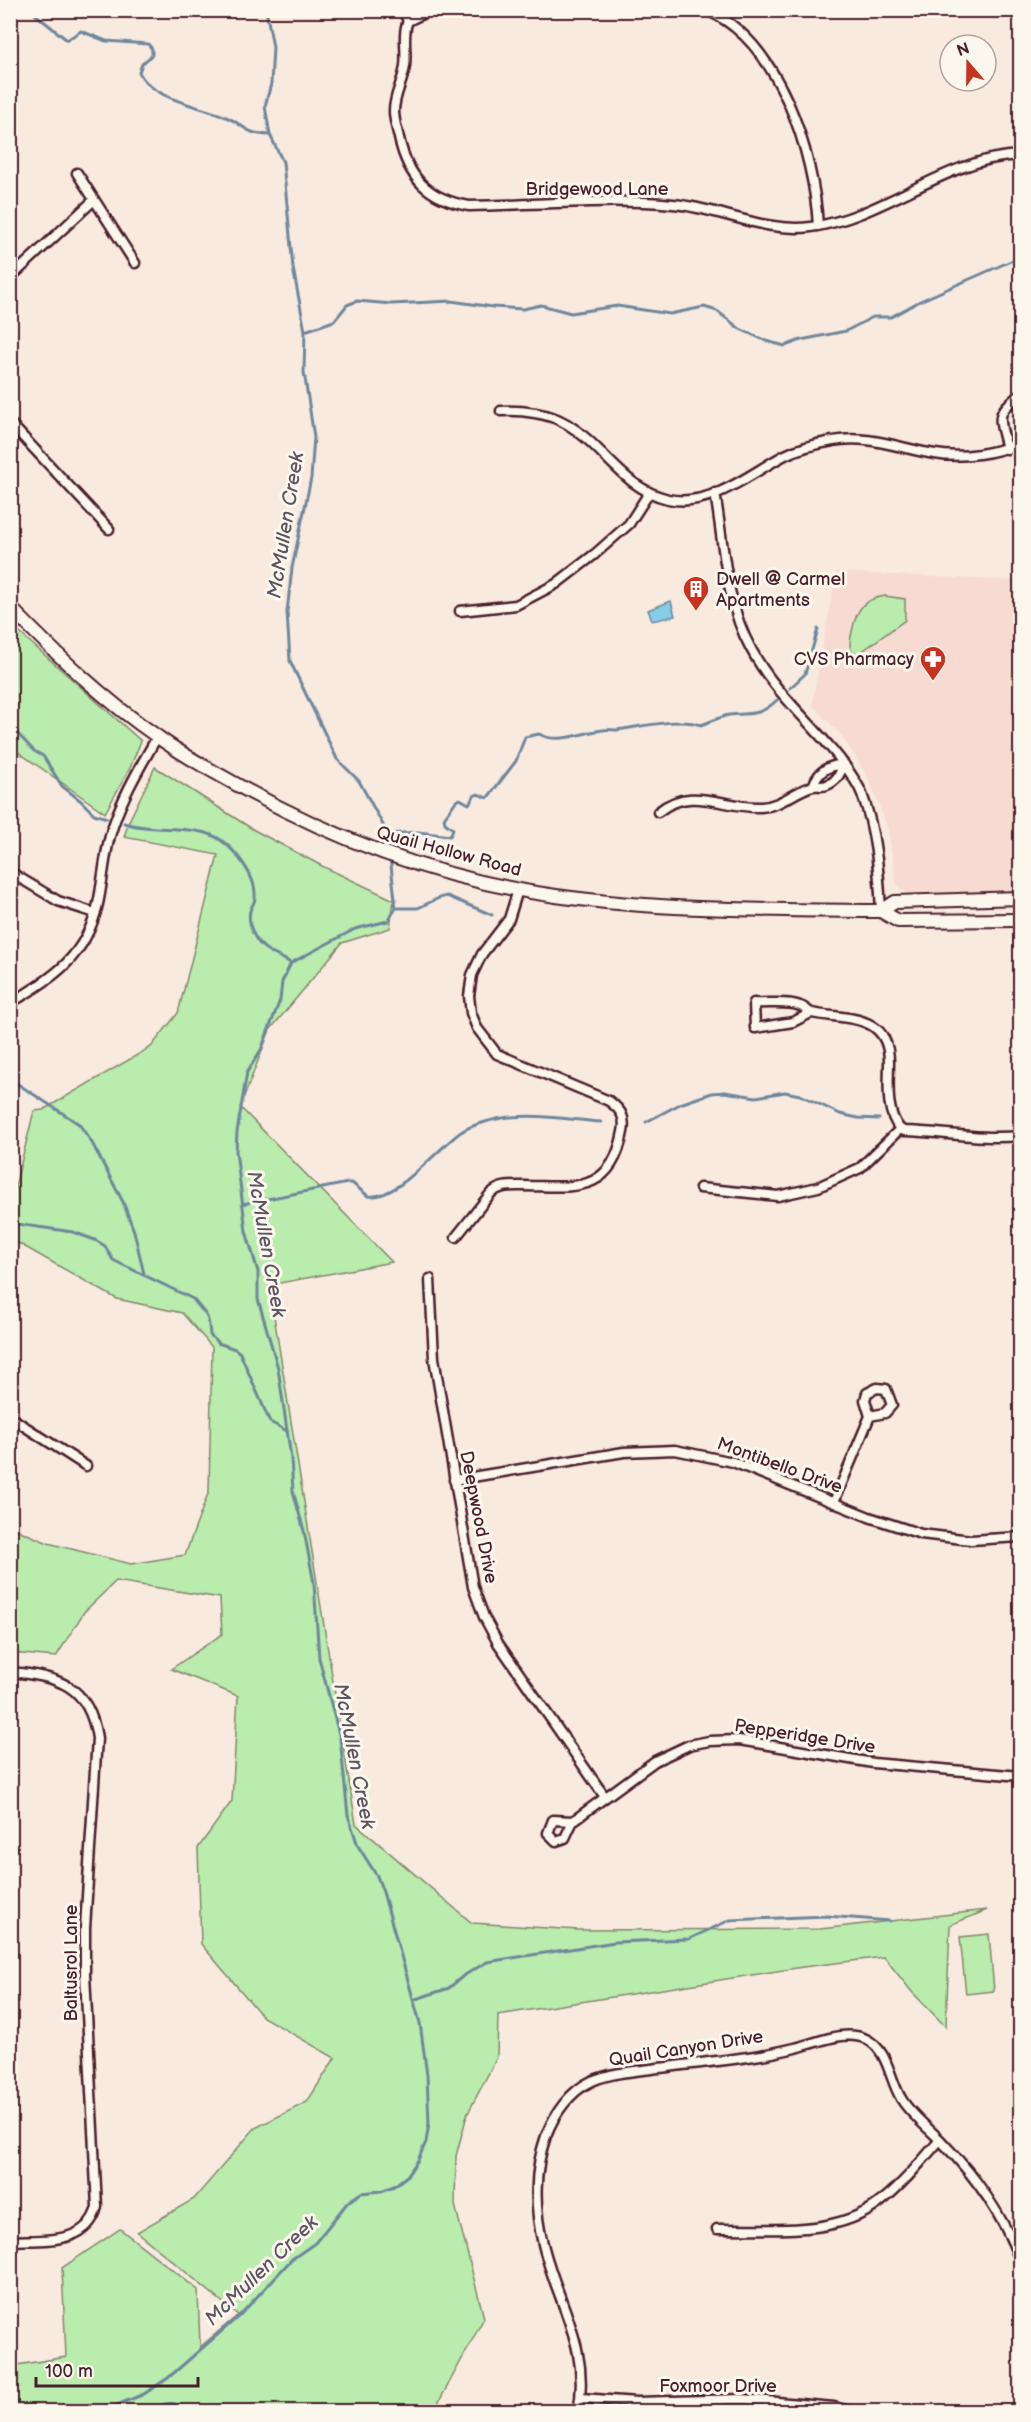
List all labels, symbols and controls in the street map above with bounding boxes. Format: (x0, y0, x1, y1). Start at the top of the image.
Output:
north arrow (938, 33, 998, 93)
text: N (954, 39, 972, 61)
street label: Bridgewood Lane (526, 179, 669, 200)
water label: McMullen Creek (263, 449, 310, 600)
place label: Dwell @ Carmel Apartments (716, 569, 845, 611)
building icon: Dwell @ Carmel Apartments (681, 574, 711, 612)
pharmacy icon: CVS Pharmacy (918, 644, 948, 682)
place label: CVS Pharmacy (794, 649, 915, 670)
street label: Quail Hollow Road (374, 822, 524, 881)
water label: McMullen Creek (241, 1169, 291, 1320)
street label: Montibello Drive (714, 1433, 846, 1498)
street label: Deepwood Drive (455, 1449, 502, 1585)
water label: McMullen Creek (328, 1681, 380, 1832)
street label: Pepperidge Drive (733, 1715, 877, 1758)
street label: Baltusrol Lane (61, 1904, 82, 2021)
street label: Quail Canyon Drive (608, 2026, 765, 2071)
water label: McMullen Creek (200, 2210, 324, 2331)
scale bar (36, 2350, 198, 2388)
text: 100 m (45, 2361, 93, 2382)
street label: Foxmoor Drive (659, 2376, 777, 2397)

